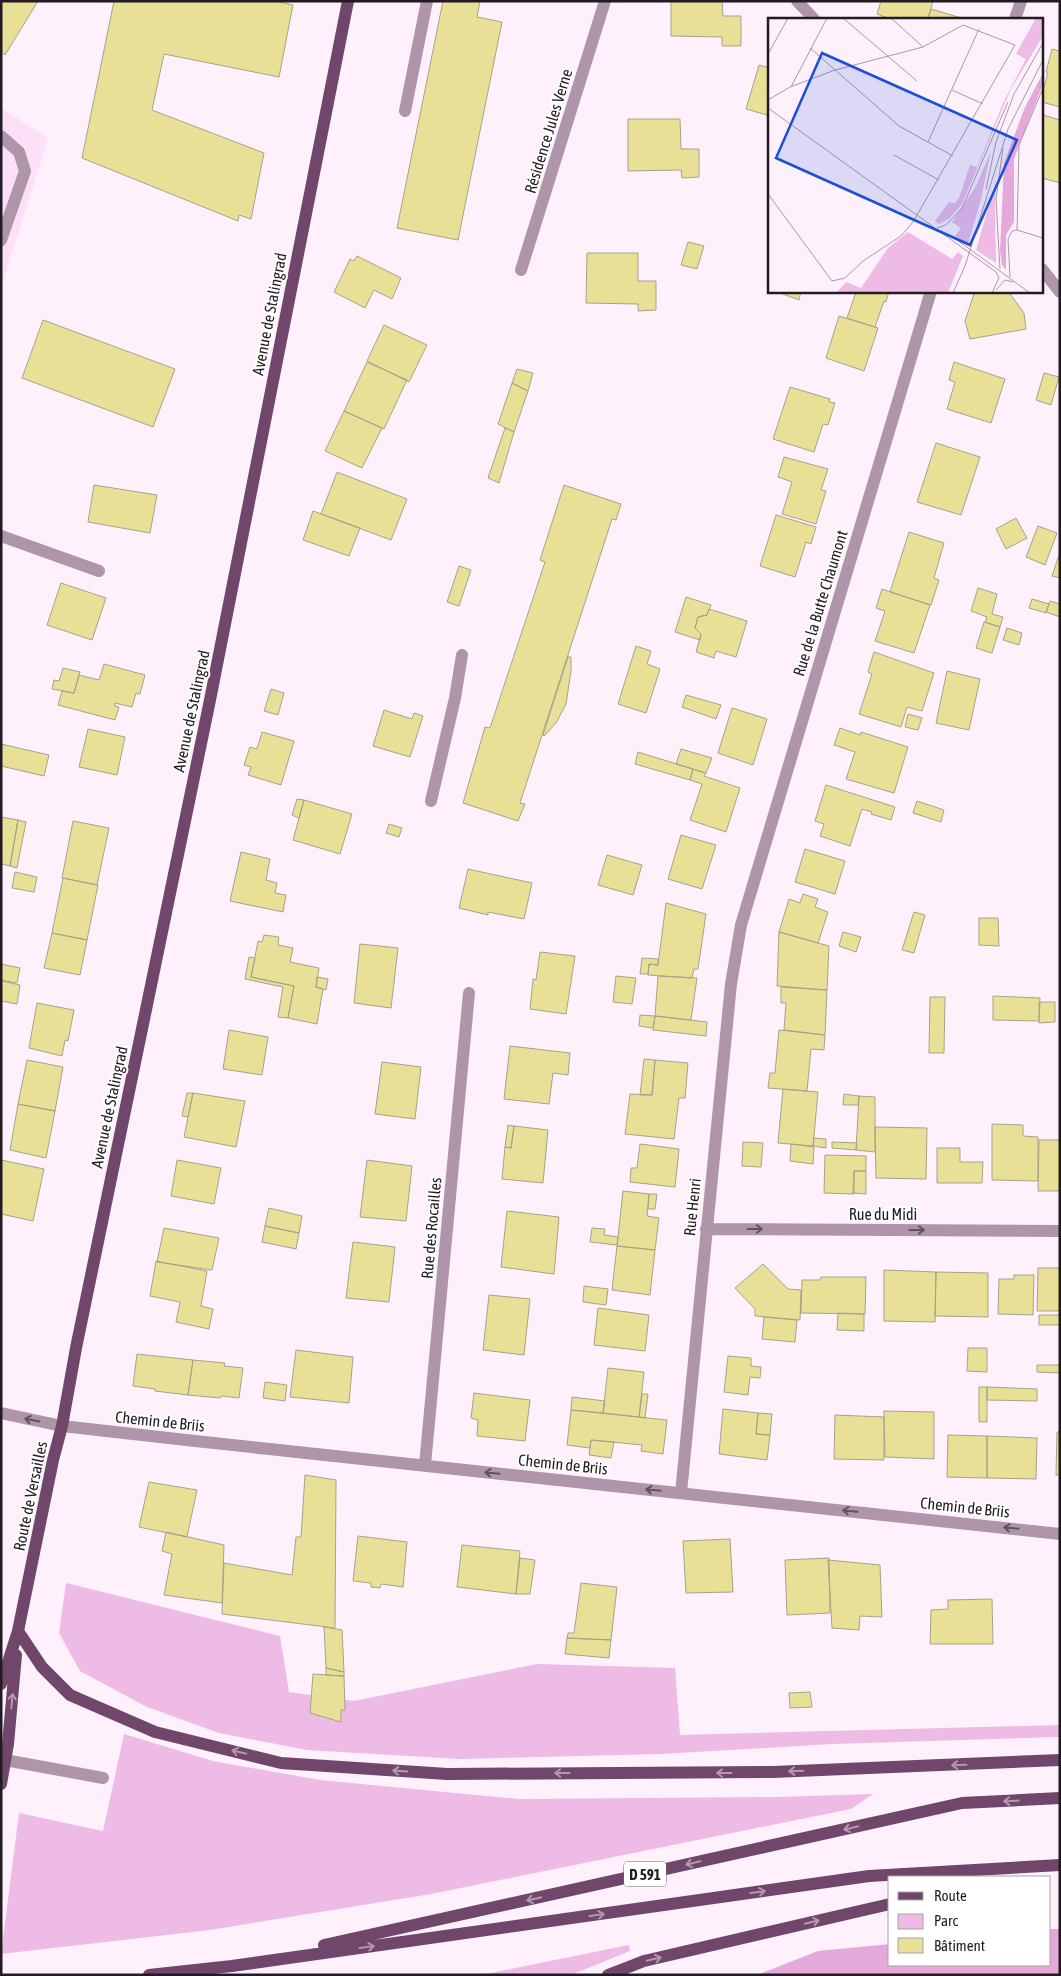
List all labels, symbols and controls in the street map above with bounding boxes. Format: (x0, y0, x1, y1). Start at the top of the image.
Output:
inset map (768, 18, 1044, 292)
street label: Résidence Jules Verne (521, 67, 575, 195)
street label: Avenue de Stalingrad (248, 251, 291, 377)
street label: Rue de la Butte Chaumont (789, 528, 851, 678)
street label: Avenue de Stalingrad (169, 648, 214, 774)
street label: Avenue de Stalingrad (87, 1044, 132, 1170)
street label: Rue des Rocailles (418, 1176, 444, 1279)
street label: Rue Henri (680, 1177, 704, 1237)
street label: Rue du Midi (849, 1205, 917, 1223)
one-way arrow (746, 1224, 762, 1234)
one-way arrow (908, 1225, 925, 1235)
street label: Chemin de Briis (114, 1407, 206, 1435)
one-way arrow (24, 1414, 40, 1424)
street label: Route de Versailles (10, 1439, 50, 1552)
street label: Chemin de Briis (517, 1450, 609, 1478)
one-way arrow (484, 1468, 500, 1478)
one-way arrow (646, 1485, 662, 1495)
street label: Chemin de Briis (919, 1493, 1011, 1521)
one-way arrow (842, 1506, 858, 1516)
one-way arrow (1004, 1523, 1020, 1533)
one-way arrow (7, 1693, 16, 1709)
one-way arrow (231, 1747, 247, 1756)
one-way arrow (951, 1760, 967, 1769)
one-way arrow (392, 1766, 408, 1775)
one-way arrow (788, 1767, 804, 1776)
one-way arrow (554, 1768, 570, 1778)
one-way arrow (717, 1768, 733, 1777)
one-way arrow (1003, 1796, 1019, 1805)
one-way arrow (844, 1824, 860, 1833)
one-way arrow (685, 1859, 701, 1868)
road number: D 591 (624, 1862, 666, 1886)
legend (888, 1876, 1051, 1966)
one-way arrow (749, 1887, 765, 1897)
text: Route (934, 1887, 967, 1904)
one-way arrow (527, 1895, 543, 1904)
one-way arrow (588, 1909, 604, 1919)
text: Parc (934, 1912, 958, 1929)
one-way arrow (804, 1917, 820, 1926)
text: Bâtiment (934, 1937, 985, 1954)
one-way arrow (358, 1942, 374, 1952)
one-way arrow (646, 1954, 662, 1963)

